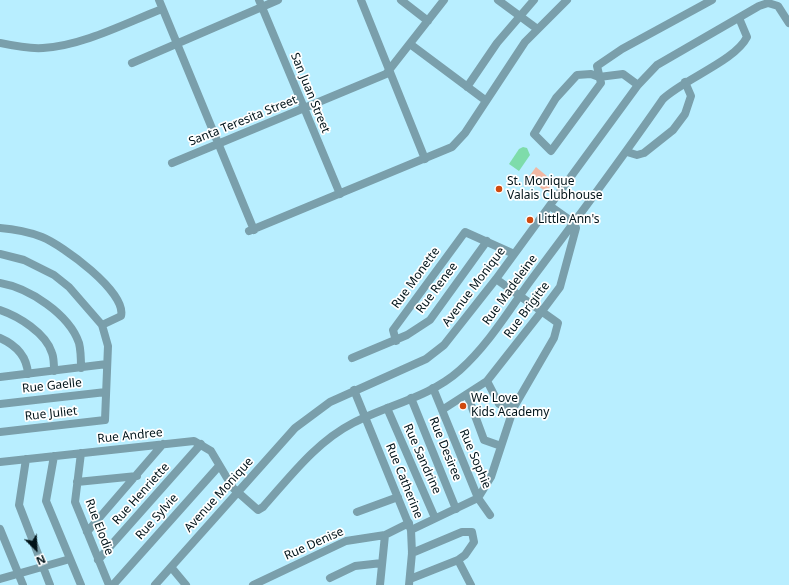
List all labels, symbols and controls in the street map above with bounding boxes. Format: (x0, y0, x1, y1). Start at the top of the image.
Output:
street label: San Juan Street (287, 51, 333, 135)
street label: Santa Teresita Street (187, 93, 299, 149)
place label: St. Monique Valais Clubhouse (507, 175, 603, 203)
marker: St. Monique Valais Clubhouse (494, 184, 504, 194)
place label: Little Ann's (538, 213, 599, 227)
marker: Little Ann's (525, 215, 535, 225)
street label: Rue Monette (389, 244, 443, 312)
street label: Avenue Monique (440, 245, 508, 329)
street label: Rue Madeleine (480, 252, 540, 328)
street label: Rue Renee (413, 260, 461, 316)
street label: Rue Brigitte (501, 279, 553, 341)
street label: Rue Gaelle (21, 376, 83, 396)
place label: We Love Kids Academy (471, 392, 549, 420)
marker: We Love Kids Academy (458, 401, 468, 411)
street label: Rue Juliet (24, 404, 78, 424)
street label: Rue Desiree (426, 415, 464, 483)
street label: Rue Sandrine (400, 422, 444, 496)
street label: Rue Andree (97, 425, 163, 447)
street label: Rue Sophie (456, 427, 494, 491)
street label: Rue Catherine (382, 441, 426, 521)
street label: Avenue Monique (182, 455, 256, 535)
street label: Rue Henriette (110, 460, 172, 528)
street label: Rue Sylvie (133, 491, 181, 543)
street label: Rue Elodie (82, 497, 116, 557)
street label: Rue Denise (282, 525, 346, 563)
north arrow (16, 529, 56, 569)
text: N (34, 552, 48, 569)

